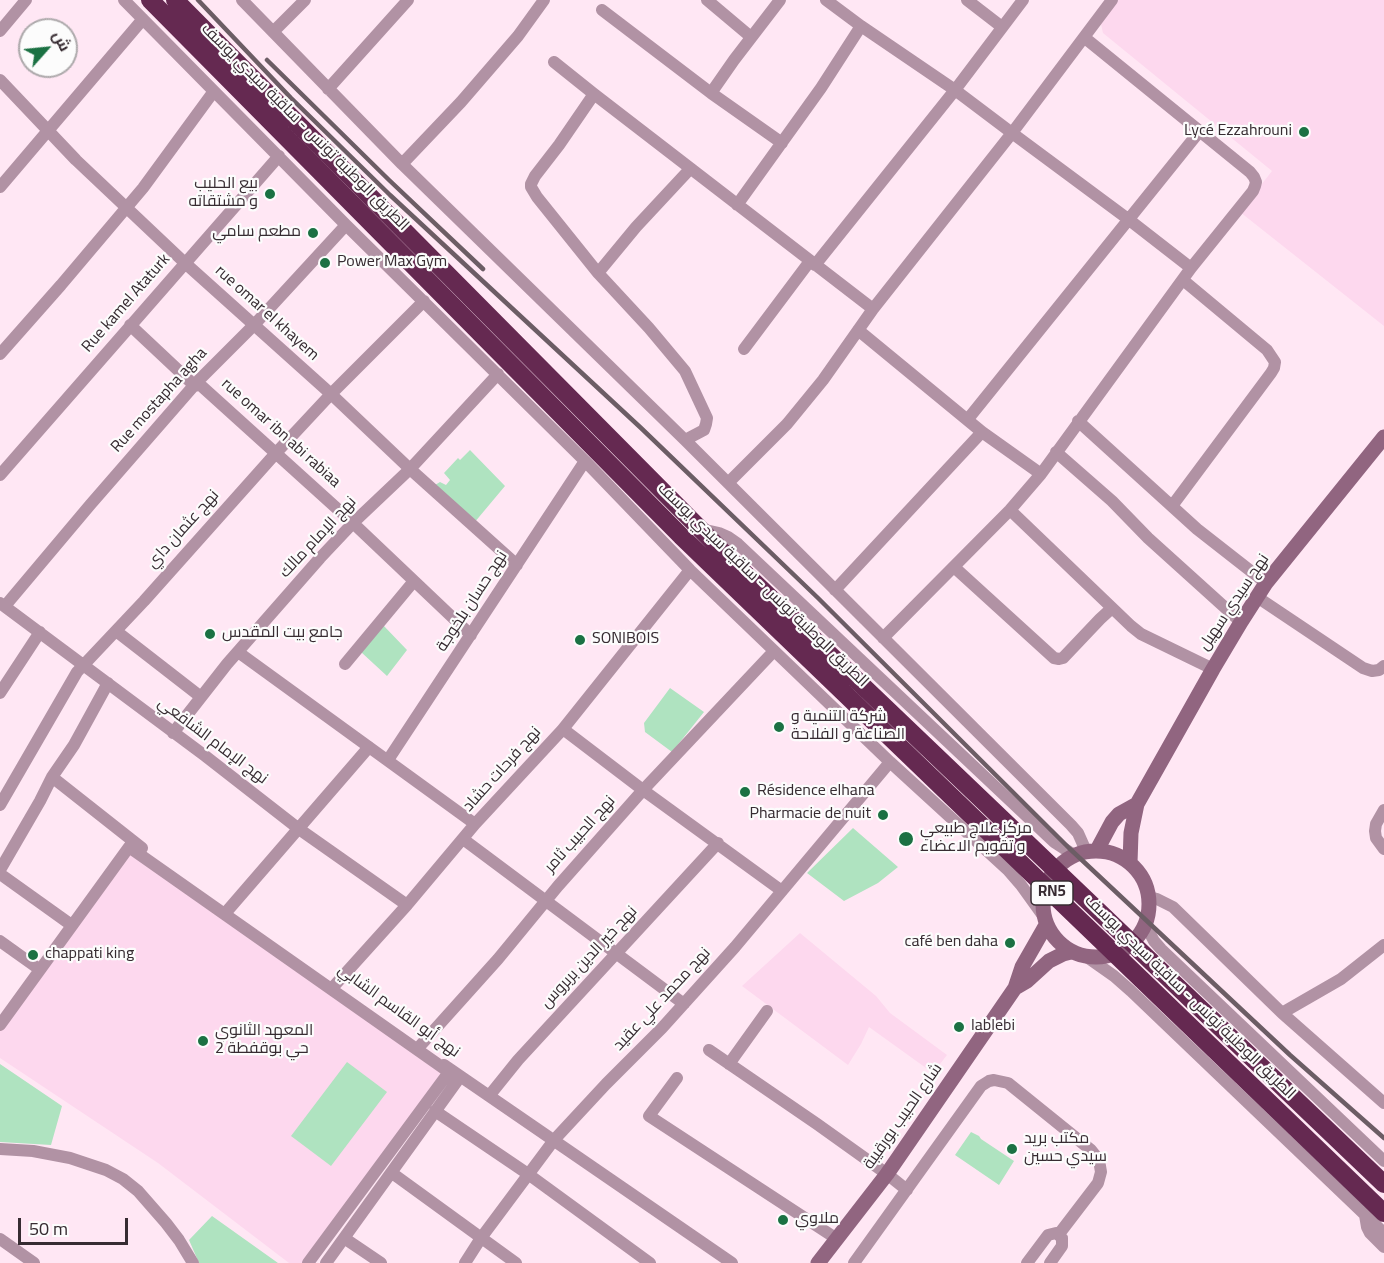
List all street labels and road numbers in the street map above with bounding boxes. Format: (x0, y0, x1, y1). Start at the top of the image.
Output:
street label: الطريق الوطنية تونس - ساقية سيدي يوسف (196, 20, 412, 236)
street label: Rue kamel Ataturk (79, 251, 175, 357)
street label: rue omar el khayem (210, 262, 322, 366)
street label: Rue mostapha agha (108, 345, 212, 457)
street label: rue omar ibn abi rabiaa (216, 375, 344, 493)
street label: الطريق الوطنية تونس - ساقية سيدي يوسف (653, 480, 871, 692)
street label: نهج عثمان داي (144, 487, 224, 573)
street label: نهج الإمام مالك (277, 493, 361, 583)
street label: نهج حسان بلخوجة (433, 548, 513, 656)
street label: نهج سيدي سهيل (1196, 551, 1274, 655)
street label: نهج الإمام الشافعي (153, 694, 271, 790)
street label: نهج فرحات حشاد (460, 724, 546, 816)
street label: نهج الحبيب ثامر (541, 793, 621, 877)
road number: RN5 (1031, 881, 1073, 905)
street label: الطريق الوطنية تونس - ساقية سيدي يوسف (1080, 892, 1298, 1104)
street label: نهج خير الدين بربروس (538, 903, 642, 1013)
street label: نهج محمد علي عقيد (610, 944, 716, 1056)
street label: نهج أبو القاسم الشابي (333, 961, 463, 1063)
street label: شارع الحبيب بورقيبة (860, 1060, 948, 1174)

